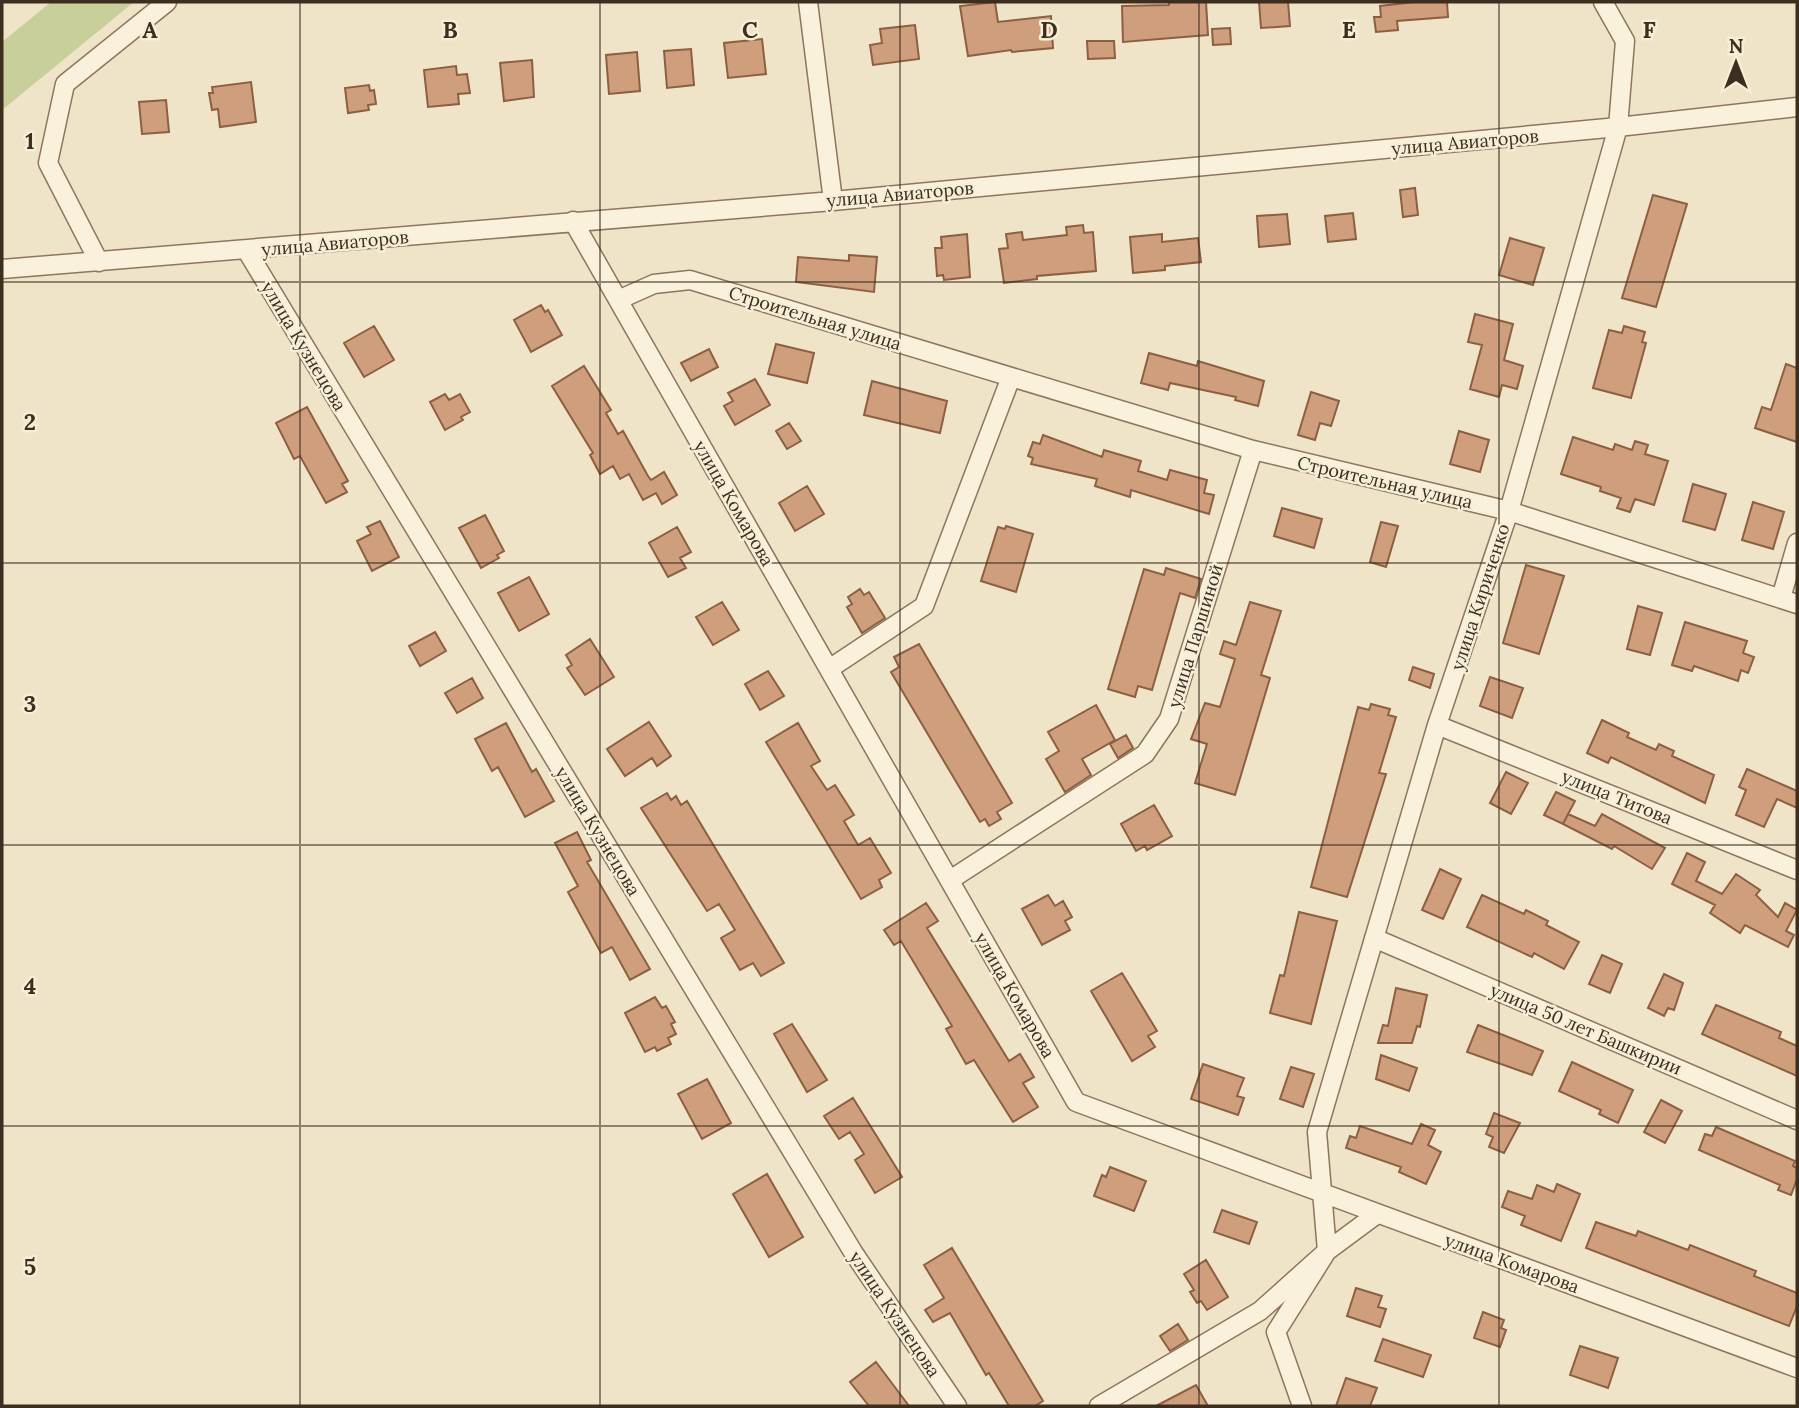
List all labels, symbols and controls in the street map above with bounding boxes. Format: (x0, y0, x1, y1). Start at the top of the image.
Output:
text: A (142, 15, 158, 44)
text: B (442, 15, 458, 44)
text: C (742, 15, 758, 44)
text: D (1040, 15, 1058, 44)
text: E (1342, 15, 1356, 44)
text: F (1642, 15, 1656, 44)
north arrow (1701, 28, 1771, 98)
text: N (1729, 34, 1744, 58)
street label: улица Авиаторов (1390, 124, 1540, 160)
text: 1 (25, 126, 35, 155)
street label: улица Авиаторов (825, 176, 975, 212)
street label: улица Авиаторов (260, 225, 410, 261)
street label: улица Кузнецова (256, 277, 352, 415)
street label: Строительная улица (726, 281, 904, 355)
text: 2 (24, 407, 36, 436)
street label: улица Комарова (689, 436, 779, 570)
street label: Строительная улица (1295, 451, 1475, 513)
street label: улица Кириченко (1445, 521, 1515, 673)
street label: улица Паршиной (1162, 561, 1228, 711)
text: 3 (24, 689, 36, 718)
street label: улица Кузнецова (550, 762, 646, 900)
street label: улица Титова (1558, 764, 1676, 830)
street label: улица Комарова (970, 928, 1060, 1062)
text: 4 (24, 971, 36, 1000)
street label: улица 50 лет Башкирии (1487, 978, 1685, 1080)
street label: улица Комарова (1442, 1228, 1582, 1298)
street label: улица Кузнецова (844, 1247, 946, 1381)
text: 5 (24, 1252, 36, 1281)

